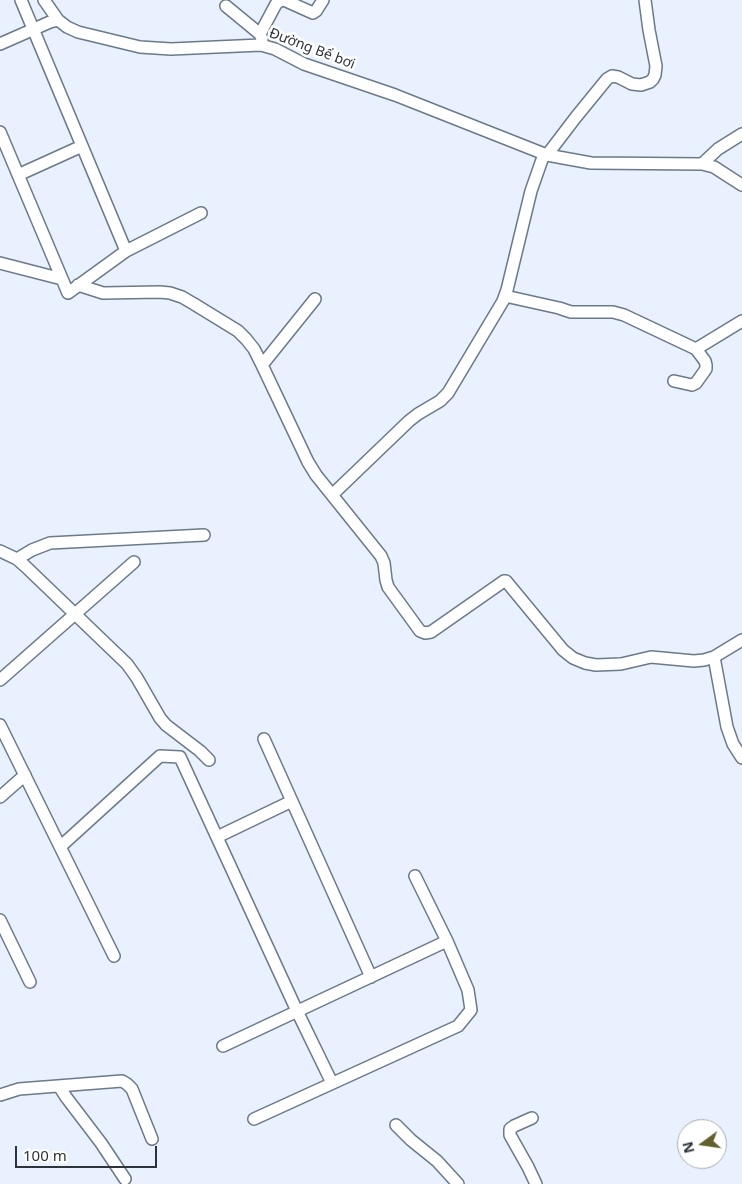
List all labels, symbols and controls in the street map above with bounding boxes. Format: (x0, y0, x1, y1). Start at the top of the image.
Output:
street label: Đường Bể bơi (267, 25, 357, 73)
north arrow (677, 1119, 727, 1169)
scale bar (18, 1136, 160, 1168)
text: N (677, 1140, 699, 1155)
text: 100 m (23, 1145, 67, 1165)

